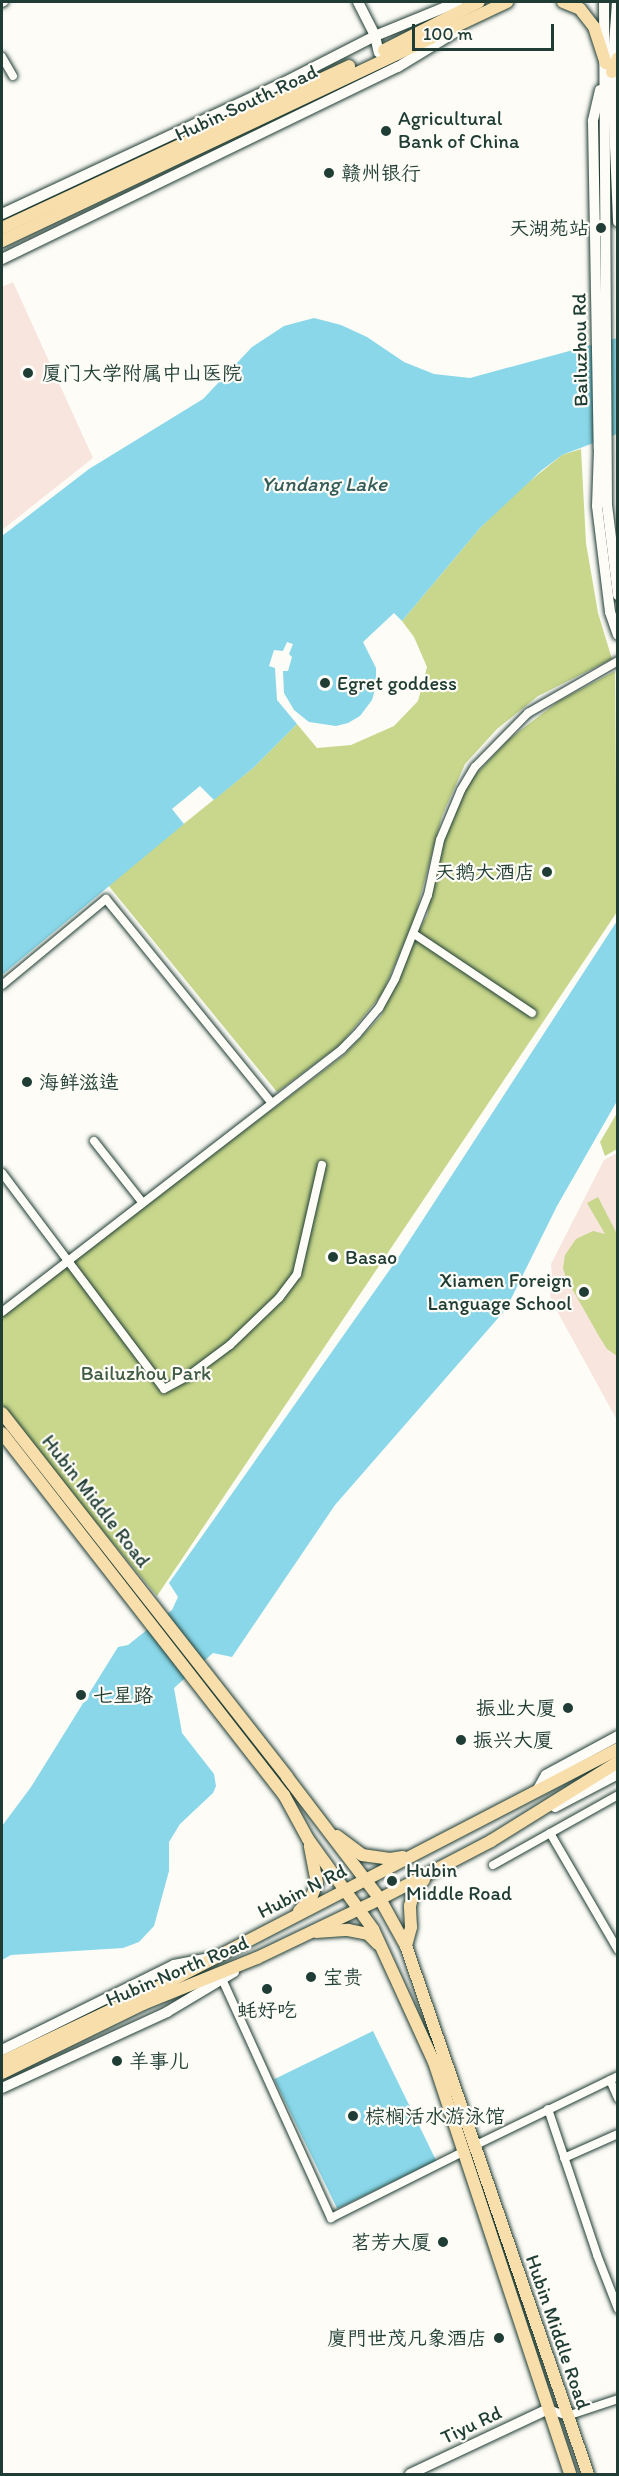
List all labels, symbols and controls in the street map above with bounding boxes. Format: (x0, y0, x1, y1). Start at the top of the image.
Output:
scale bar (415, 12, 558, 50)
text: 100 m (423, 23, 473, 45)
street label: Hubin South Road (171, 60, 321, 146)
place label: Agricultural Bank of China (398, 107, 519, 154)
marker: Agricultural Bank of China (379, 124, 393, 138)
place label: 赣州银行 (341, 161, 421, 185)
marker: 赣州银行 (322, 166, 336, 180)
place label: 天湖苑站 (509, 216, 589, 240)
marker: 天湖苑站 (594, 221, 608, 235)
street label: Bailuzhou Rd (567, 293, 593, 407)
place label: 厦门大学附属中山医院 (42, 361, 242, 385)
marker: 厦门大学附属中山医院 (19, 364, 37, 382)
water label: Yundang Lake (261, 471, 387, 497)
place label: Egret goddess (337, 671, 457, 695)
marker: Egret goddess (318, 676, 332, 690)
place label: 天鹅大酒店 (435, 860, 535, 884)
marker: 天鹅大酒店 (540, 865, 554, 879)
place label: 海鲜滋造 (39, 1070, 119, 1094)
marker: 海鲜滋造 (20, 1075, 34, 1089)
place label: Basao (345, 1245, 397, 1269)
marker: Basao (326, 1250, 340, 1264)
place label: Xiamen Foreign Language School (428, 1268, 572, 1315)
marker: Xiamen Foreign Language School (577, 1285, 591, 1299)
park label: Bailuzhou Park (81, 1361, 211, 1385)
street label: Hubin Middle Road (37, 1430, 155, 1572)
place label: 七星路 (93, 1683, 153, 1707)
marker: 七星路 (74, 1688, 88, 1702)
place label: 振业大厦 (476, 1696, 556, 1720)
marker: 振业大厦 (561, 1701, 575, 1715)
place label: 振兴大厦 (473, 1728, 553, 1752)
marker: 振兴大厦 (454, 1733, 468, 1747)
street label: Hubin N Rd (254, 1858, 350, 1924)
place label: Hubin Middle Road (406, 1858, 511, 1905)
marker: Hubin Middle Road (383, 1872, 401, 1890)
street label: Hubin North Road (102, 1930, 252, 2012)
place label: 宝贵 (323, 1965, 363, 1989)
marker: 宝贵 (304, 1970, 318, 1984)
marker: 蚝好吃 (260, 1982, 274, 1996)
place label: 蚝好吃 (237, 1998, 297, 2022)
place label: 羊事儿 (129, 2049, 189, 2073)
marker: 羊事儿 (110, 2054, 124, 2068)
place label: 棕榈活水游泳馆 (365, 2104, 505, 2128)
marker: 棕榈活水游泳馆 (346, 2109, 360, 2123)
place label: 茗芳大厦 (351, 2230, 431, 2254)
marker: 茗芳大厦 (436, 2235, 450, 2249)
street label: Hubin Middle Road (520, 2252, 596, 2412)
place label: 廈門世茂凡象酒店 (327, 2326, 487, 2350)
marker: 廈門世茂凡象酒店 (492, 2331, 506, 2345)
street label: Tiyu Rd (437, 2401, 505, 2449)

